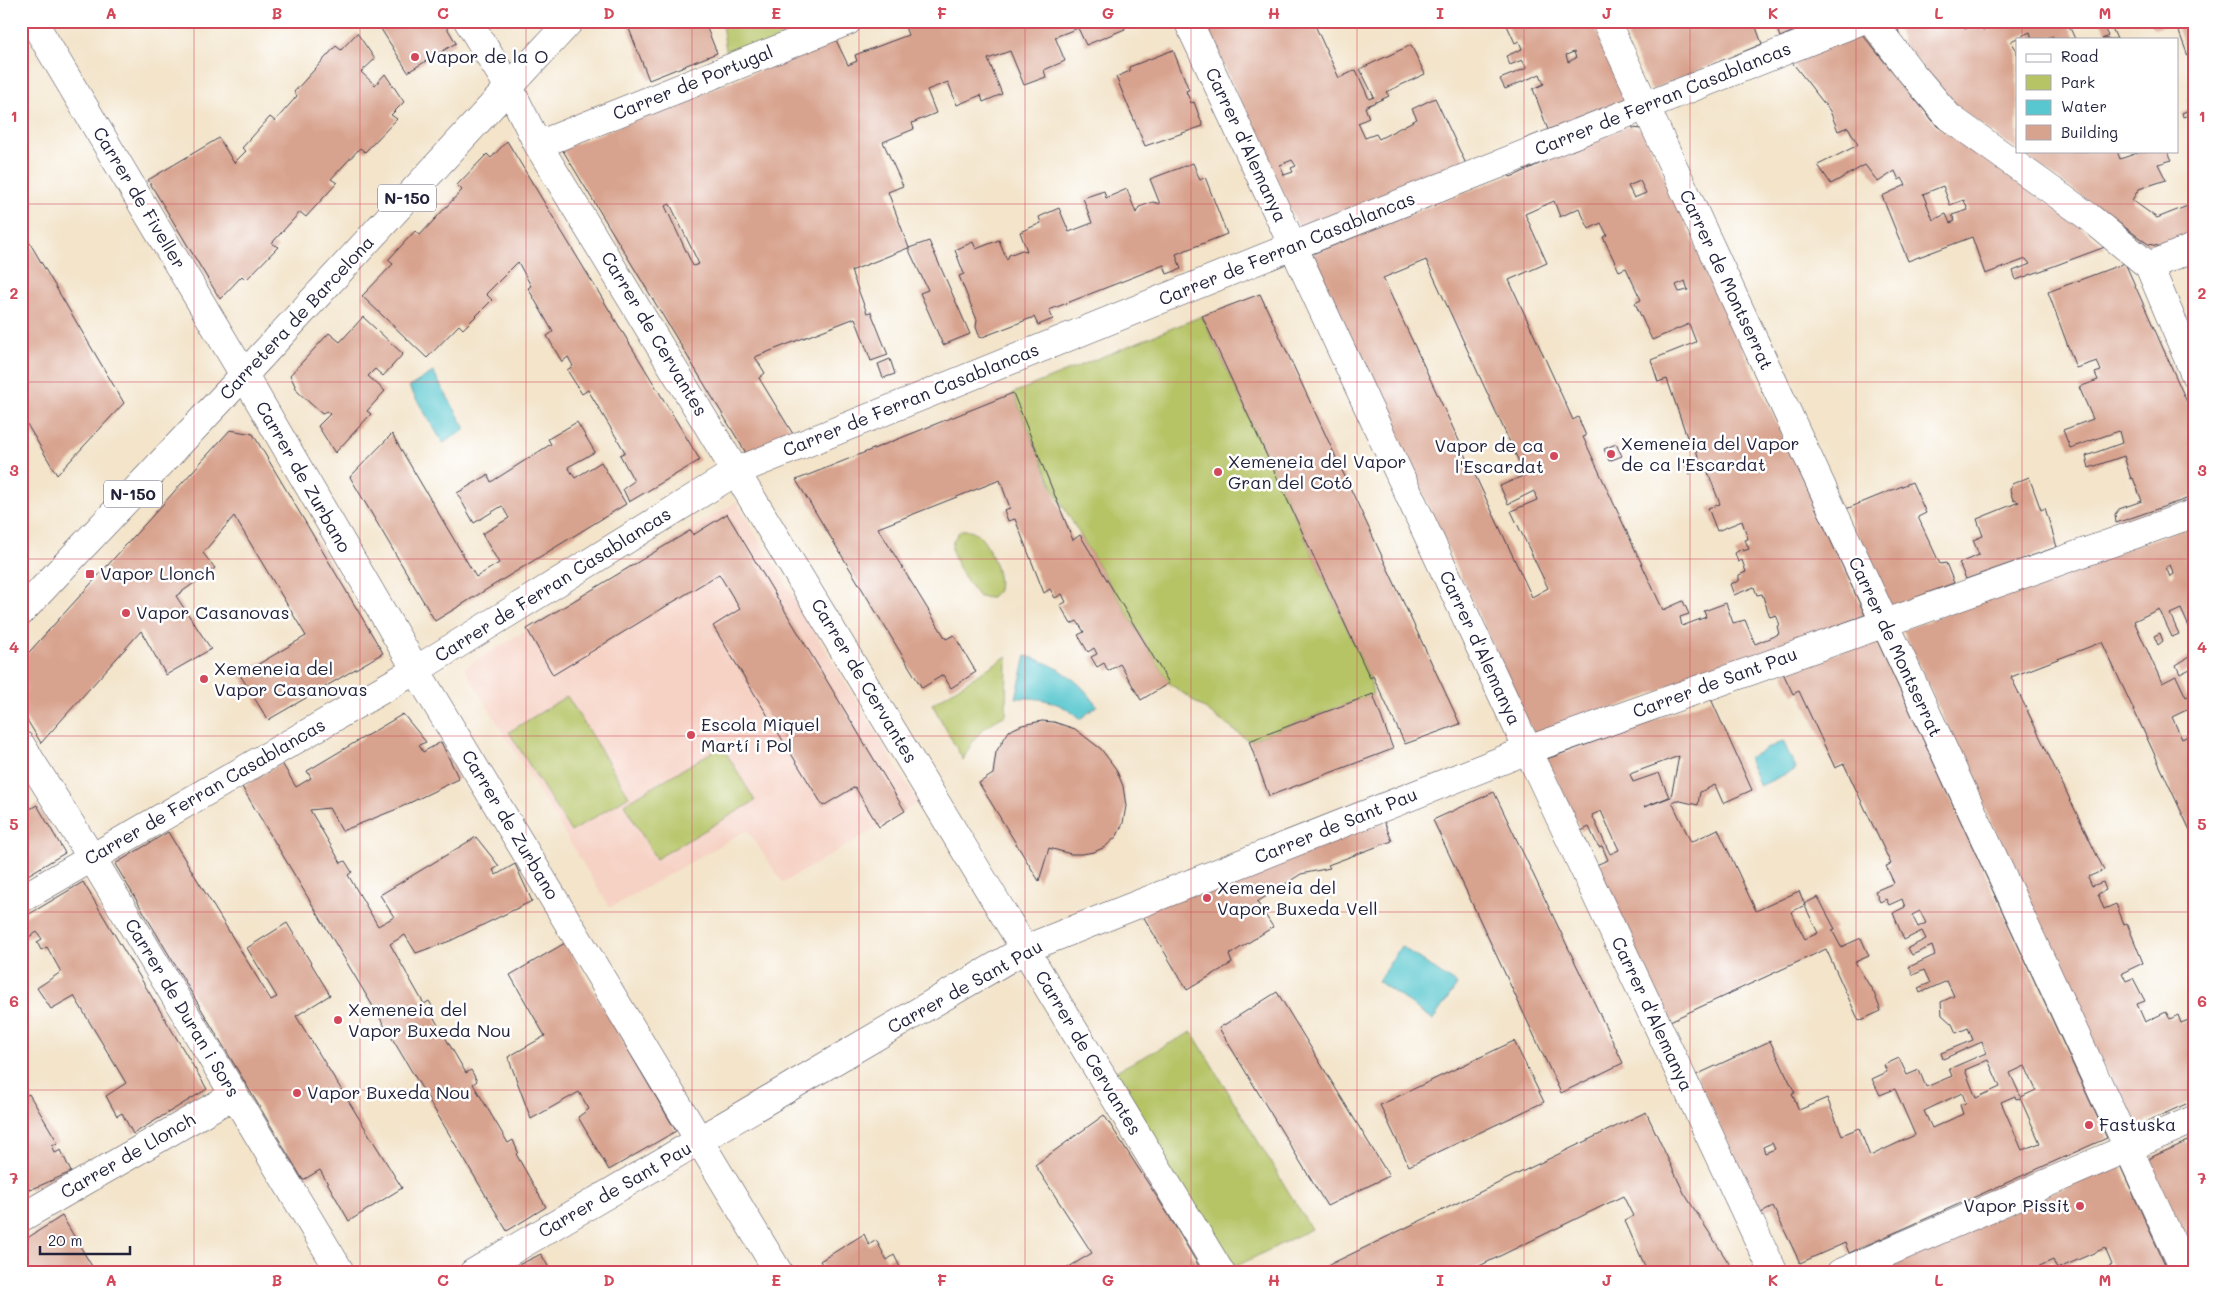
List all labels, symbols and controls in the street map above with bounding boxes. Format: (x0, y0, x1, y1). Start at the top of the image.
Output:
text: A (105, 2, 117, 23)
text: B (272, 2, 282, 23)
text: C (437, 2, 449, 23)
text: D (603, 2, 615, 23)
text: E (771, 2, 781, 23)
text: F (937, 2, 947, 23)
text: G (1102, 2, 1114, 23)
text: H (1268, 2, 1280, 23)
text: I (1436, 2, 1444, 23)
text: J (1602, 2, 1612, 23)
text: K (1768, 2, 1778, 23)
text: L (1934, 2, 1944, 23)
text: M (2099, 2, 2111, 23)
street label: Carrer de Ferran Casablancas (1531, 36, 1794, 161)
legend (2016, 38, 2178, 152)
street label: Carrer de Portugal (609, 39, 776, 125)
place label: Vapor de la O (425, 44, 548, 68)
text: Road (2061, 46, 2098, 66)
marker: Vapor de la O (409, 51, 421, 63)
street label: Carrer d'Alemanya (1201, 63, 1293, 226)
text: Park (2061, 72, 2095, 92)
text: Water (2061, 96, 2107, 116)
text: 1 (10, 105, 18, 126)
text: 1 (2198, 105, 2206, 126)
street label: Carrer de Fiveller (88, 122, 192, 273)
text: Building (2061, 122, 2118, 142)
road number: N-150 (378, 184, 436, 212)
street label: Carrer de Ferran Casablancas (1155, 186, 1418, 311)
street label: Carrer de Montserrat (1675, 186, 1779, 374)
street label: Carretera de Barcelona (214, 230, 379, 405)
street label: Carrer de Cervantes (596, 247, 714, 420)
text: 2 (10, 282, 19, 303)
text: 2 (2198, 282, 2207, 303)
street label: Carrer de Ferran Casablancas (779, 337, 1042, 462)
street label: Carrer de Zurbano (251, 397, 357, 557)
place label: Xemeneia del Vapor de ca l'Escardat (1621, 431, 1800, 476)
place label: Vapor de ca l'Escardat (1435, 433, 1544, 478)
marker: Xemeneia del Vapor de ca l'Escardat (1605, 448, 1617, 460)
place label: Xemeneia del Vapor Gran del Cotó (1228, 449, 1407, 494)
marker: Vapor de ca l'Escardat (1548, 450, 1560, 462)
text: 3 (9, 459, 19, 480)
text: 3 (2197, 459, 2207, 480)
marker: Xemeneia del Vapor Gran del Cotó (1212, 466, 1224, 478)
road number: N-150 (104, 480, 162, 508)
street label: Carrer de Ferran Casablancas (430, 501, 675, 667)
street label: Carrer de Montserrat (1844, 553, 1948, 741)
place label: Vapor Llonch (100, 561, 215, 585)
street label: Carrer d'Alemanya (1435, 566, 1527, 729)
marker: Vapor Llonch (84, 568, 96, 580)
street label: Carrer de Cervantes (806, 594, 924, 767)
place label: Vapor Casanovas (136, 600, 290, 624)
marker: Vapor Casanovas (120, 607, 132, 619)
text: 4 (9, 636, 19, 657)
text: 4 (2197, 636, 2207, 657)
street label: Carrer de Sant Pau (1629, 641, 1800, 723)
place label: Xemeneia del Vapor Casanovas (214, 656, 368, 701)
marker: Xemeneia del Vapor Casanovas (198, 673, 210, 685)
street label: Carrer de Ferran Casablancas (80, 712, 329, 870)
place label: Escola Miquel Martí i Pol (701, 712, 820, 757)
marker: Escola Miquel Martí i Pol (685, 729, 697, 741)
street label: Carrer de Zurbano (457, 745, 565, 904)
street label: Carrer de Sant Pau (1251, 781, 1421, 869)
text: 5 (9, 813, 19, 834)
text: 5 (2197, 813, 2207, 834)
place label: Xemeneia del Vapor Buxeda Vell (1217, 875, 1378, 920)
marker: Xemeneia del Vapor Buxeda Vell (1201, 892, 1213, 904)
street label: Carrer de Duran i Sors (120, 914, 246, 1101)
street label: Carrer d'Alemanya (1607, 932, 1699, 1095)
street label: Carrer de Sant Pau (883, 934, 1046, 1039)
street label: Carrer de Cervantes (1030, 966, 1148, 1139)
text: 6 (9, 990, 19, 1011)
text: 6 (2197, 990, 2207, 1011)
place label: Xemeneia del Vapor Buxeda Nou (348, 997, 511, 1042)
marker: Xemeneia del Vapor Buxeda Nou (332, 1014, 344, 1026)
place label: Vapor Buxeda Nou (307, 1080, 470, 1104)
marker: Vapor Buxeda Nou (291, 1087, 303, 1099)
street label: Carrer de Llonch (56, 1107, 199, 1203)
place label: Fastuska (2099, 1112, 2176, 1136)
marker: Fastuska (2083, 1119, 2095, 1131)
street label: Carrer de Sant Pau (533, 1135, 696, 1243)
text: 7 (10, 1167, 19, 1188)
text: 7 (2198, 1167, 2207, 1188)
place label: Vapor Pissit (1963, 1193, 2070, 1217)
marker: Vapor Pissit (2074, 1200, 2086, 1212)
scale bar (40, 1224, 130, 1256)
text: 20 m (48, 1230, 82, 1250)
text: A (105, 1269, 117, 1290)
text: B (272, 1269, 282, 1290)
text: C (437, 1269, 449, 1290)
text: D (603, 1269, 615, 1290)
text: E (771, 1269, 781, 1290)
text: F (937, 1269, 947, 1290)
text: G (1102, 1269, 1114, 1290)
text: H (1268, 1269, 1280, 1290)
text: I (1436, 1269, 1444, 1290)
text: J (1602, 1269, 1612, 1290)
text: K (1768, 1269, 1778, 1290)
text: L (1934, 1269, 1944, 1290)
text: M (2099, 1269, 2111, 1290)

